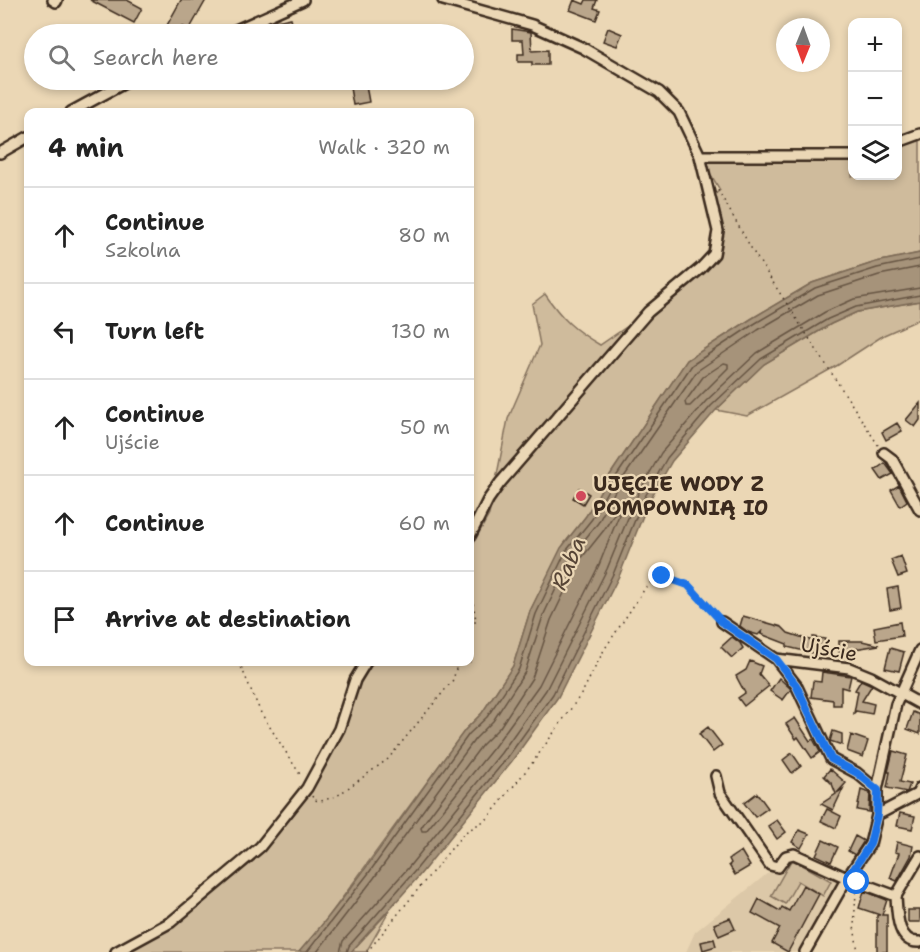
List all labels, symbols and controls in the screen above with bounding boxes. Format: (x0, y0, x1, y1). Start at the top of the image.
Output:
north arrow (776, 18, 830, 72)
map controls (848, 18, 902, 180)
button: + (848, 18, 902, 72)
search box (24, 24, 474, 90)
icon: search (45, 41, 78, 74)
text: Search here (93, 43, 219, 72)
button: − (848, 72, 902, 126)
button: layers (848, 126, 902, 180)
text: 4 min (48, 130, 124, 165)
text: Walk · 320 m (318, 134, 450, 160)
text: Continue (105, 208, 205, 237)
icon: ahead (48, 219, 81, 252)
text: 80 m (398, 222, 450, 248)
text: Szkolna (105, 237, 180, 263)
icon: left (48, 315, 81, 348)
text: Turn left (105, 317, 204, 346)
text: 130 m (391, 318, 450, 344)
text: Continue (105, 400, 205, 429)
icon: ahead (48, 411, 81, 444)
text: 50 m (400, 414, 450, 440)
text: Ujście (105, 429, 160, 455)
place label: UJĘCIE WODY Z POMPOWNIĄ I0 (593, 470, 769, 522)
marker: UJĘCIE WODY Z POMPOWNIĄ I0 (574, 489, 588, 503)
icon: ahead (48, 507, 81, 540)
text: Continue (105, 509, 205, 538)
text: 60 m (398, 510, 450, 536)
water label: Raba (544, 532, 593, 594)
route end (648, 562, 674, 588)
icon: arrive (48, 603, 81, 636)
text: Arrive at destination (105, 605, 351, 634)
street label: Ujście (798, 630, 860, 668)
route start (843, 868, 869, 894)

